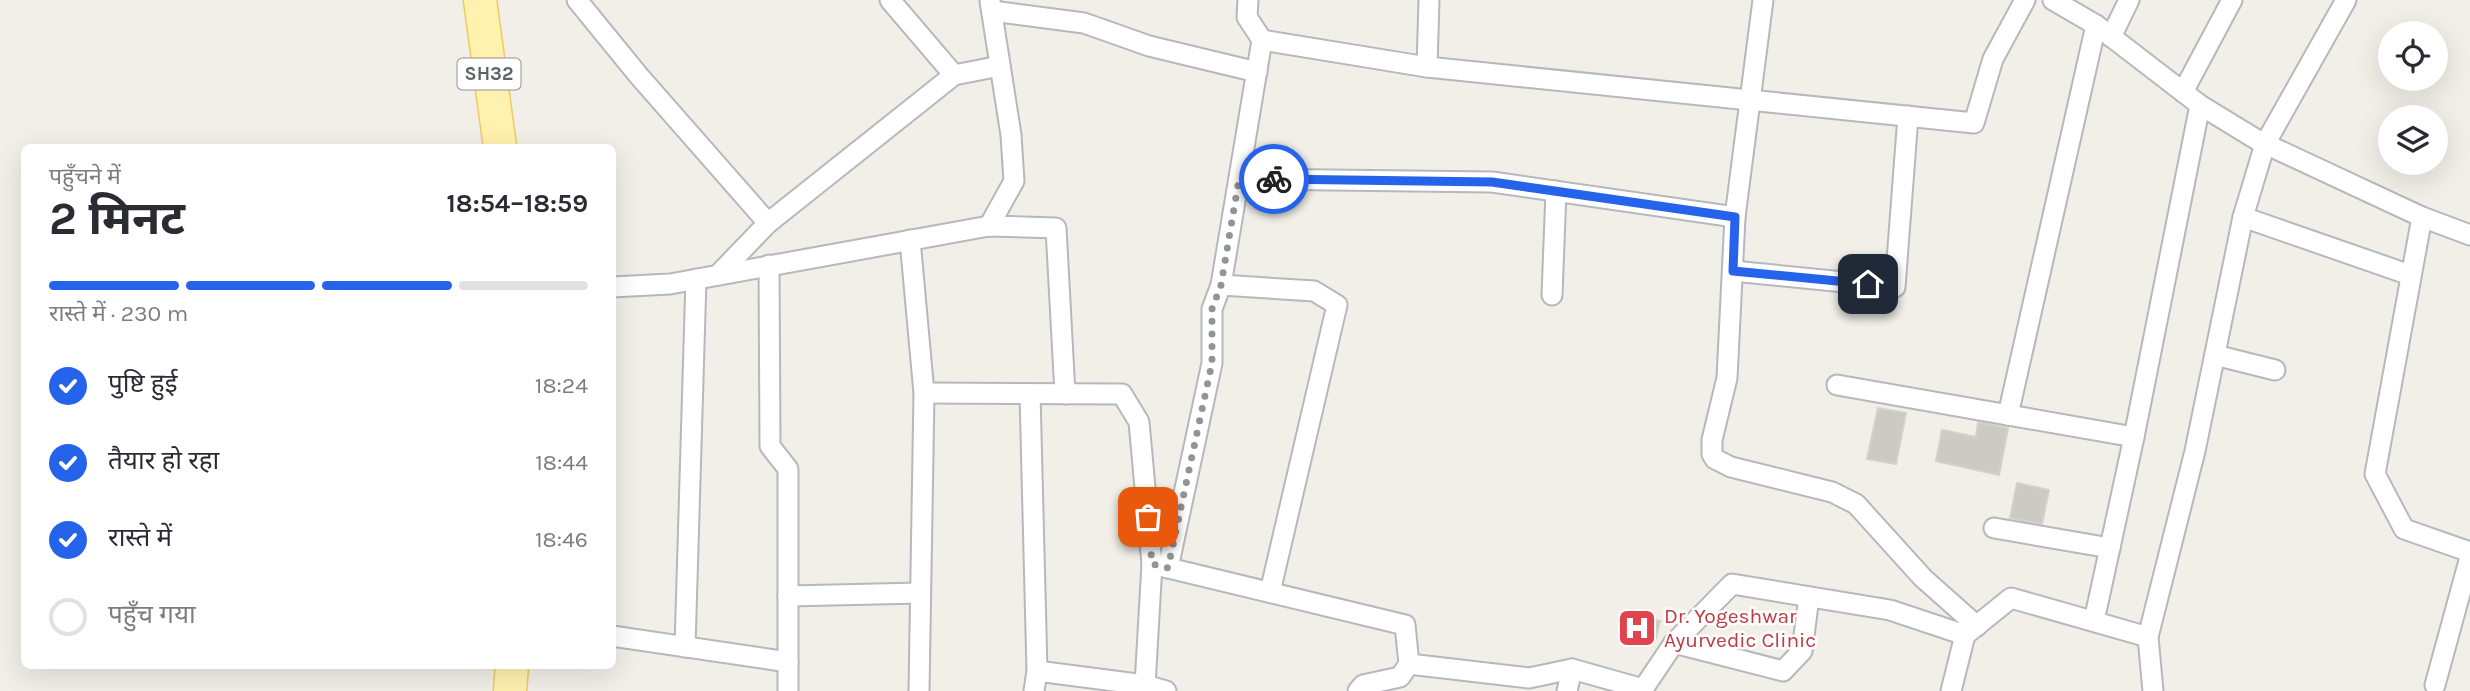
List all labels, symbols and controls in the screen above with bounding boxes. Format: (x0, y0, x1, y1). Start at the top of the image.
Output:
map controls (2378, 21, 2448, 175)
button: locate (2378, 21, 2448, 91)
road number: SH32 (458, 58, 520, 90)
button: layers (2378, 105, 2448, 175)
courier (1239, 144, 1309, 214)
icon: bike (1255, 160, 1293, 198)
text: पहुँचने में (49, 163, 121, 190)
text: 18:54–18:59 (447, 188, 588, 219)
text: 2 मिनट (49, 192, 185, 246)
pin (1838, 254, 1898, 314)
icon: home (1849, 265, 1887, 303)
text: रास्ते में · 230 m (49, 300, 188, 327)
icon: check (49, 367, 87, 405)
text: पुष्टि हुई (108, 368, 177, 399)
text: 18:24 (535, 372, 588, 399)
icon: check (49, 444, 87, 482)
text: तैयार हो रहा (108, 445, 219, 476)
text: 18:44 (535, 449, 588, 476)
pin (1118, 487, 1178, 547)
icon: bag (1129, 498, 1167, 536)
icon: check (49, 521, 87, 559)
text: रास्ते में (108, 522, 172, 553)
text: 18:46 (535, 526, 588, 553)
text: पहुँच गया (108, 599, 196, 630)
place label: Dr. Yogeshwar Ayurvedic Clinic (1664, 604, 1816, 652)
hospital icon: Dr. Yogeshwar Ayurvedic Clinic (1616, 607, 1658, 649)

